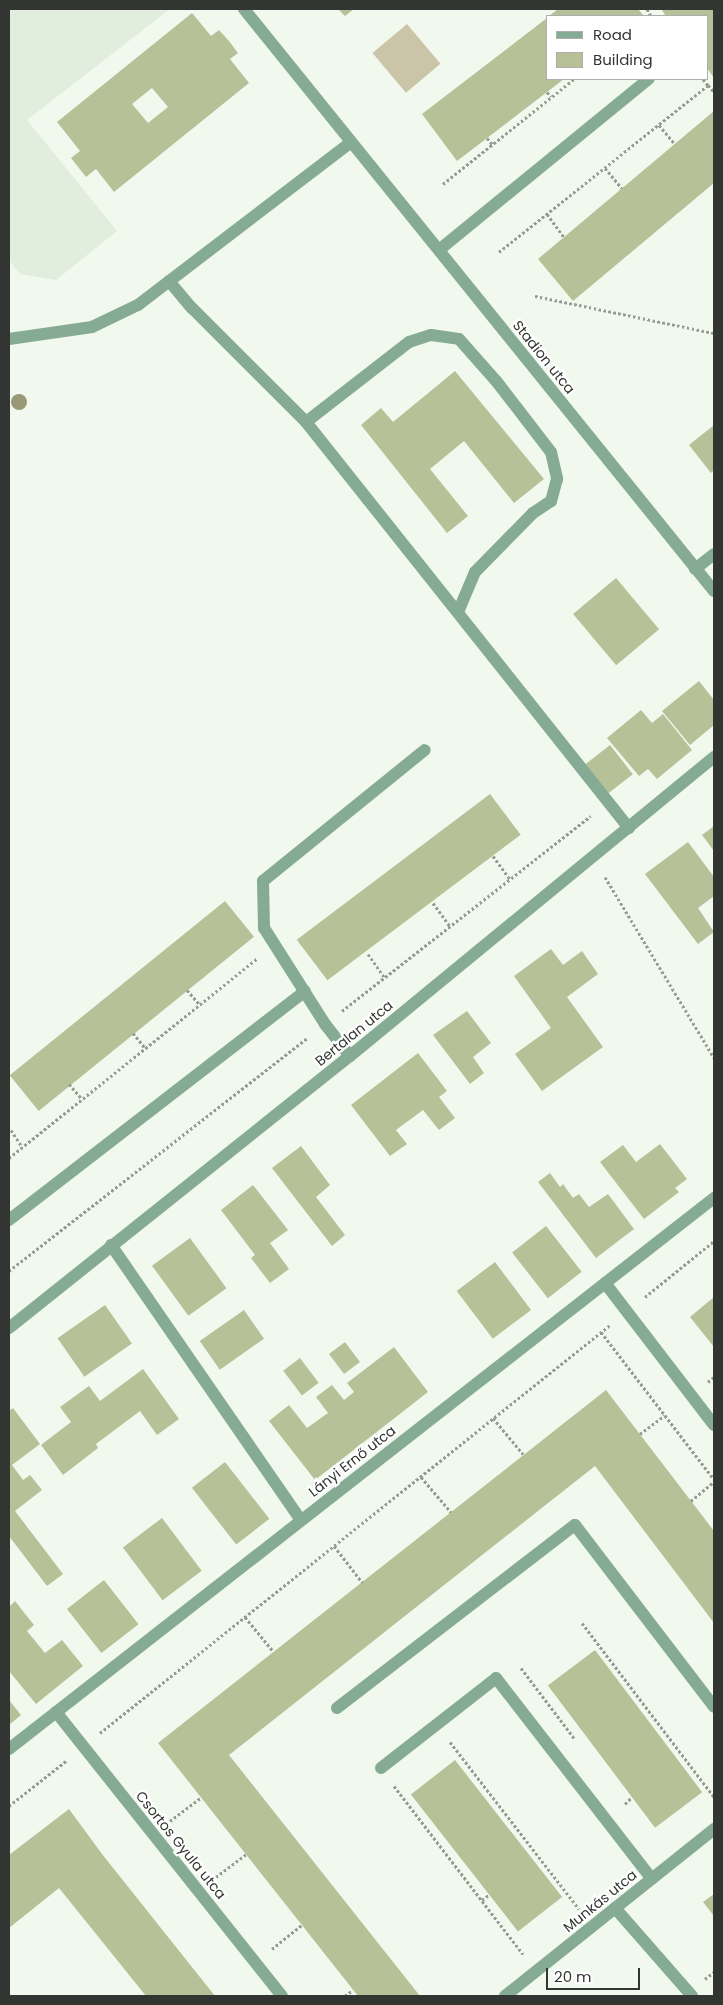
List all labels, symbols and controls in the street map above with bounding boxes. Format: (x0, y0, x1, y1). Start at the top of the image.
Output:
legend (546, 15, 708, 80)
text: Road (593, 24, 632, 45)
text: Building (593, 49, 653, 70)
street label: Stadion utca (509, 317, 579, 397)
street label: Bertalan utca (312, 997, 396, 1069)
street label: Lányi Ernő utca (305, 1422, 399, 1500)
street label: Csortos Gyula utca (132, 1788, 230, 1902)
street label: Munkás utca (560, 1866, 640, 1936)
scale bar (548, 1958, 642, 1990)
text: 20 m (554, 1966, 592, 1987)

